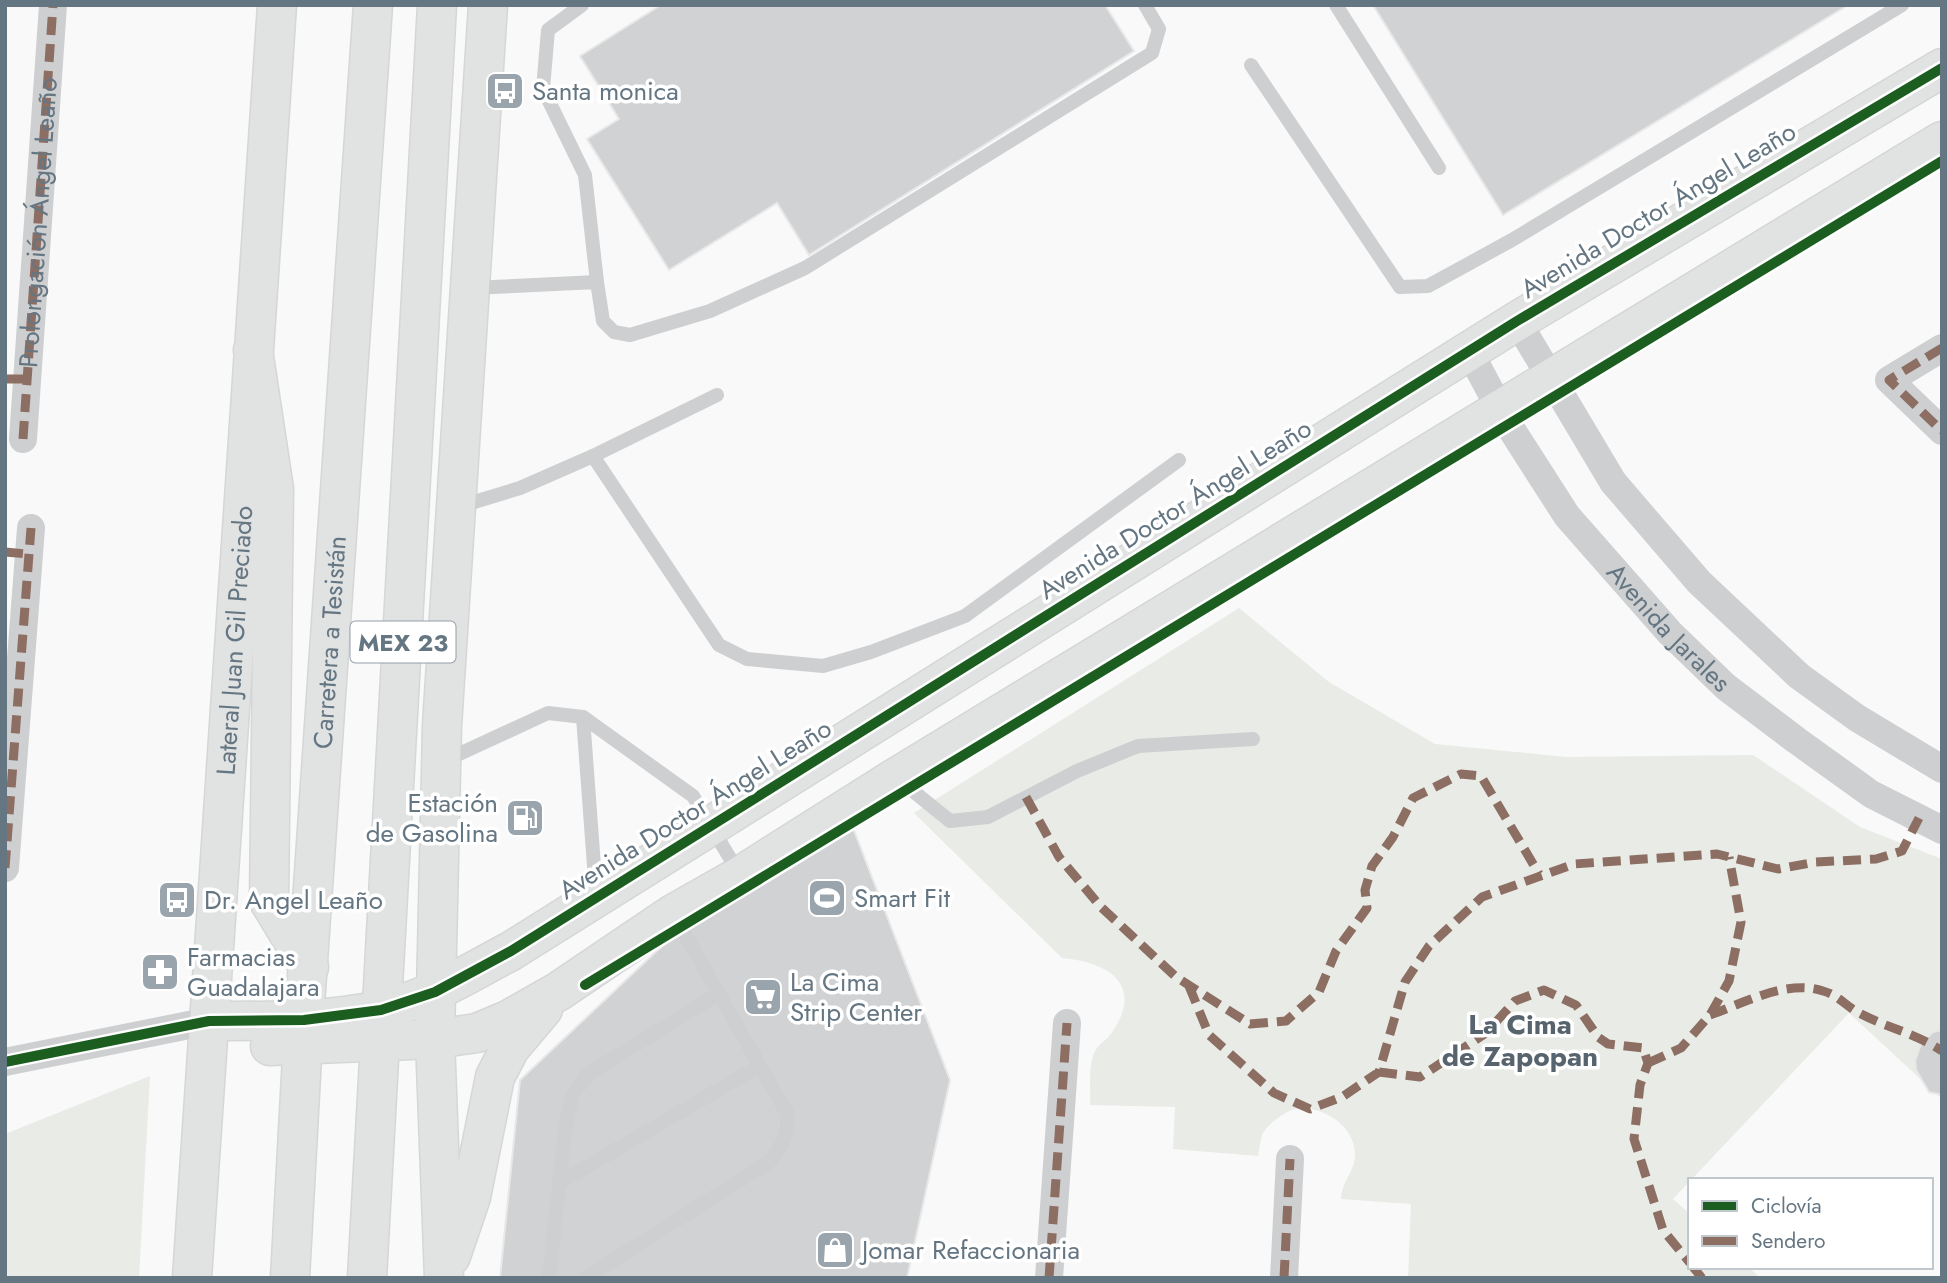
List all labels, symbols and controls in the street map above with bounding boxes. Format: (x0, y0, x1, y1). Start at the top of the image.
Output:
bus stop icon: Santa monica (484, 70, 526, 112)
place label: Santa monica (532, 72, 679, 110)
street label: Prolongación Ángel Leaño (9, 76, 67, 369)
street label: Avenida Doctor Ángel Leaño (1513, 112, 1803, 308)
street label: Avenida Doctor Ángel Leaño (1031, 409, 1319, 609)
street label: Lateral Juan Gil Preciado (207, 504, 263, 776)
street label: Carretera a Tesistán (303, 534, 356, 750)
street label: Avenida Jarales (1598, 554, 1739, 701)
road number: MEX 23 (350, 622, 456, 662)
street label: Avenida Doctor Ángel Leaño (551, 709, 839, 909)
place label: Estación de Gasolina (366, 784, 498, 852)
fuel station icon: Estación de Gasolina (504, 797, 546, 839)
sports icon: Smart Fit (806, 877, 848, 919)
bus stop icon: Dr. Angel Leaño (156, 879, 198, 921)
place label: Smart Fit (854, 879, 951, 917)
place label: Dr. Angel Leaño (204, 881, 383, 919)
place label: Farmacias Guadalajara (187, 938, 320, 1006)
pharmacy icon: Farmacias Guadalajara (139, 951, 181, 993)
place label: La Cima Strip Center (790, 963, 922, 1031)
supermarket icon: La Cima Strip Center (742, 976, 784, 1018)
district label: La Cima de Zapopan (1442, 1004, 1598, 1077)
legend (1688, 1178, 1933, 1269)
text: Ciclovía (1751, 1191, 1822, 1221)
text: Sendero (1751, 1226, 1826, 1256)
shop icon: Jomar Refaccionaria (814, 1229, 856, 1271)
place label: Jomar Refaccionaria (859, 1231, 1080, 1269)

